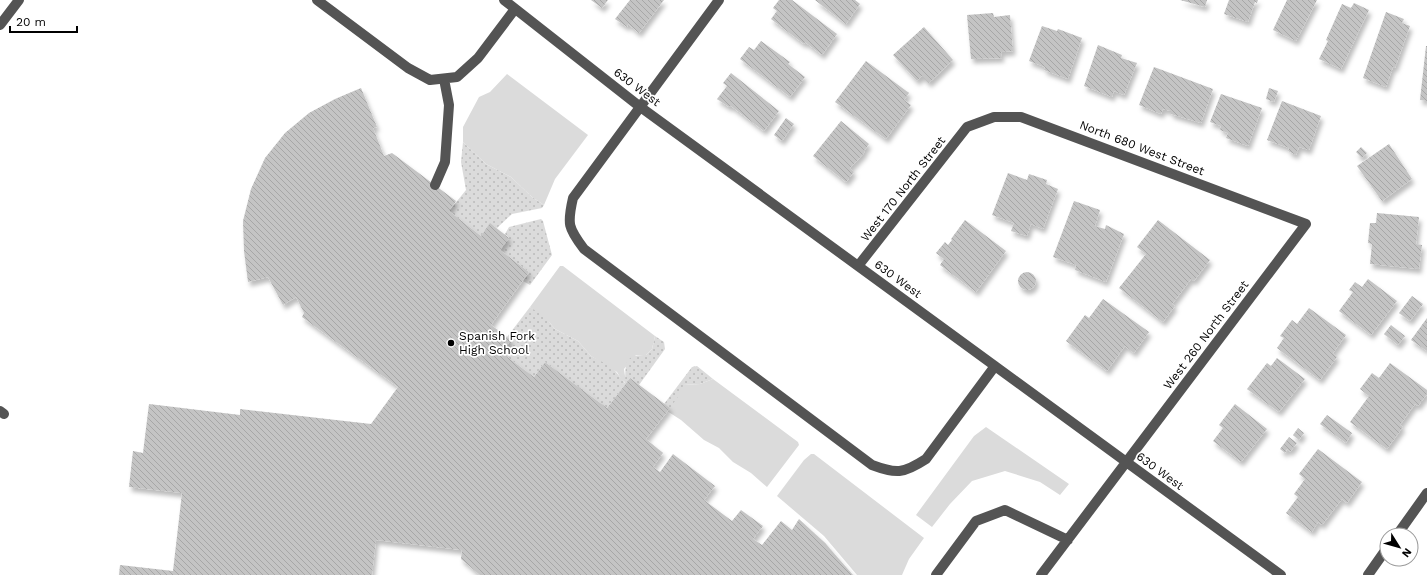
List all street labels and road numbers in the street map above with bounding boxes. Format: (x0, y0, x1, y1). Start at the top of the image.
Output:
street label: 630 West (611, 65, 663, 109)
street label: North 680 West Street (1078, 118, 1206, 178)
street label: West 170 North Street (858, 134, 948, 244)
street label: 630 West (872, 257, 924, 301)
street label: West 260 North Street (1161, 278, 1251, 392)
street label: 630 West (1134, 449, 1186, 493)

